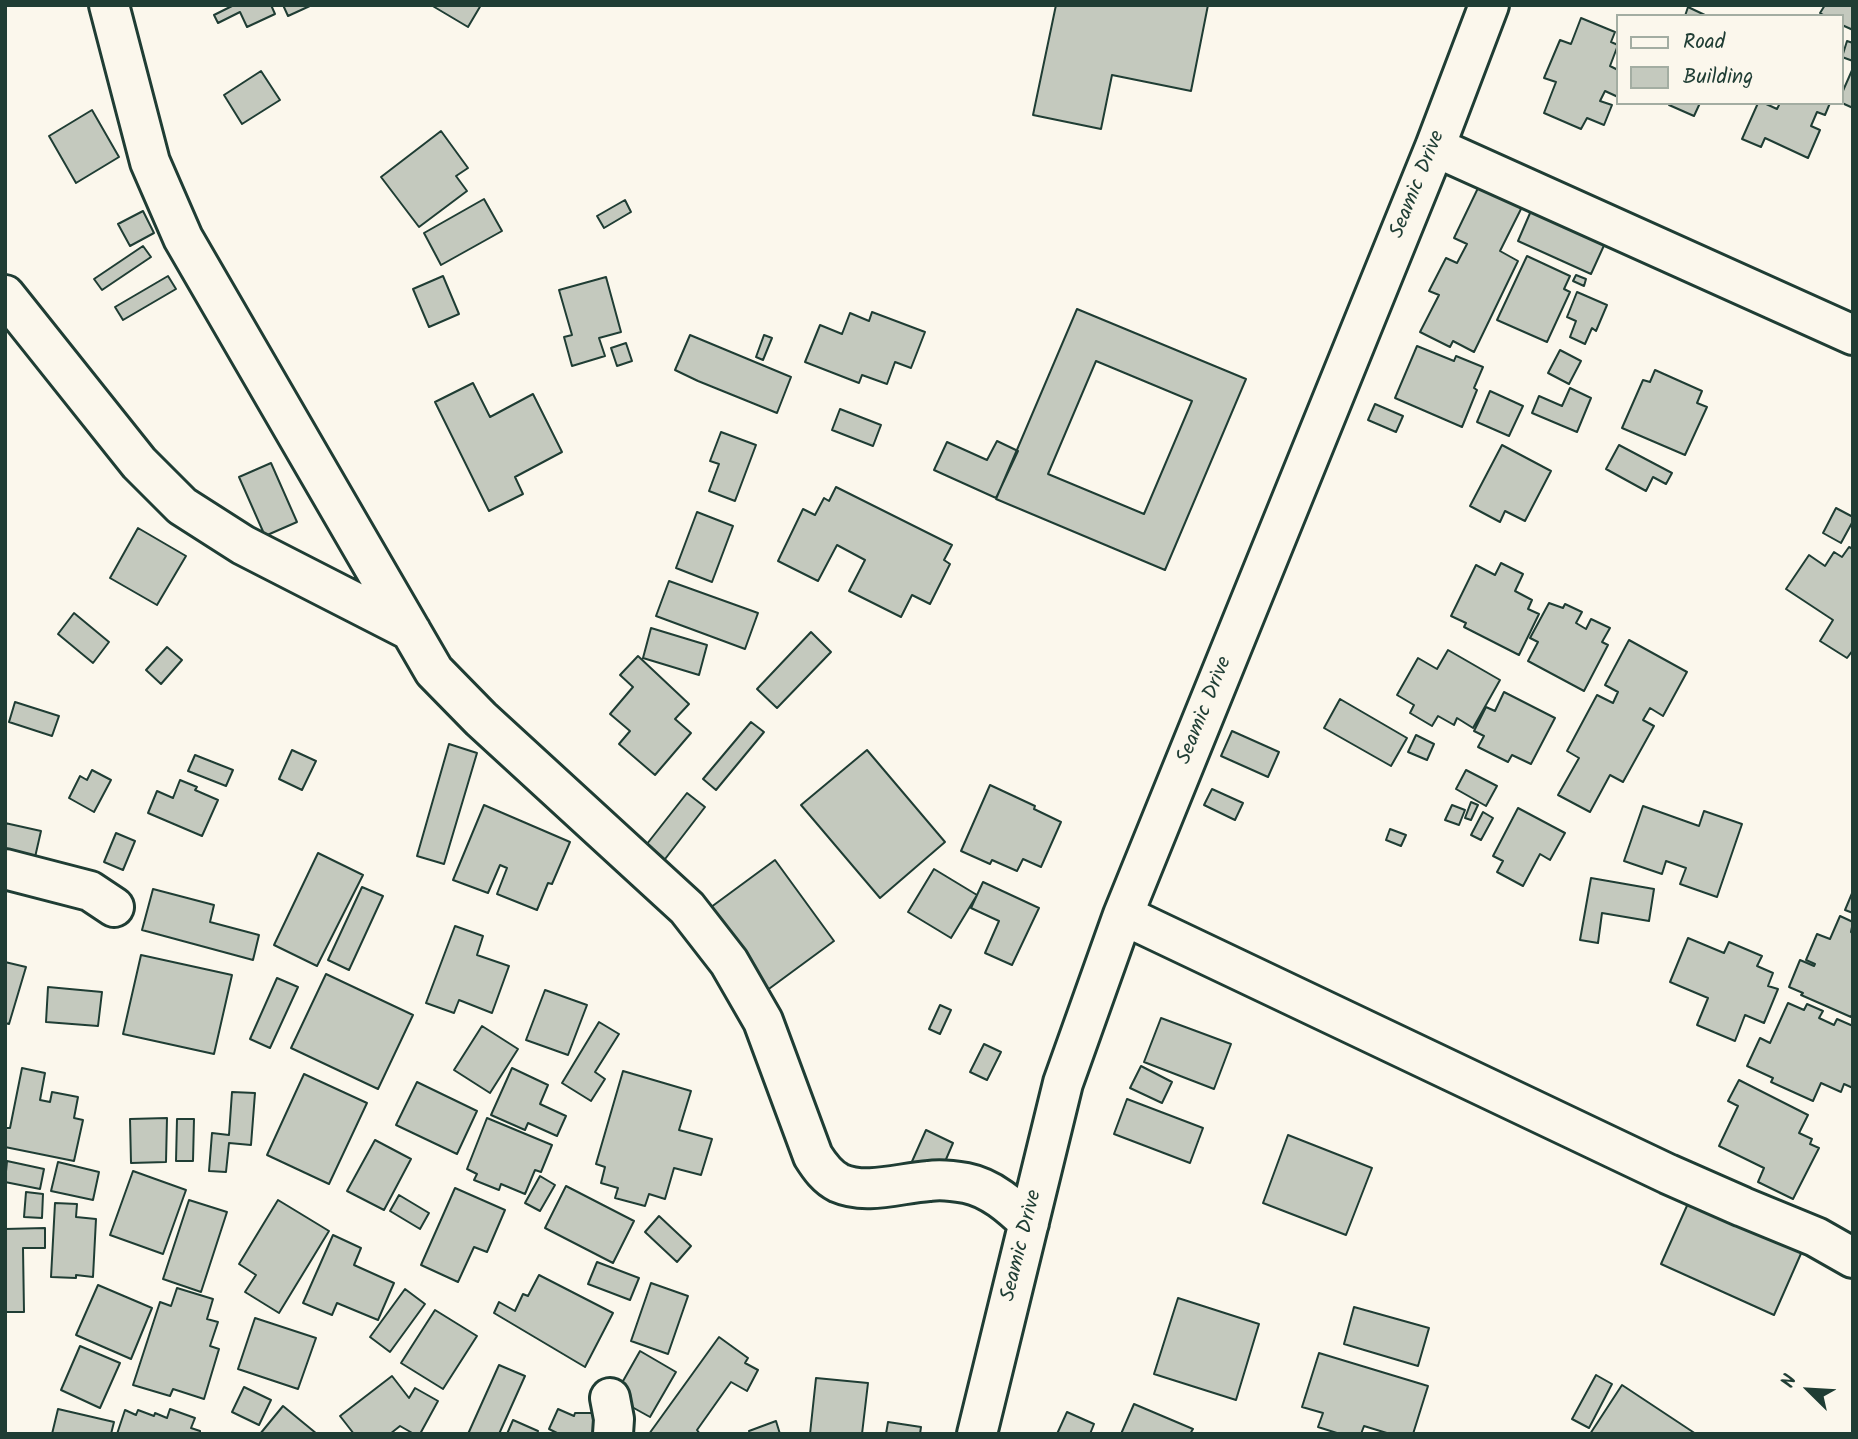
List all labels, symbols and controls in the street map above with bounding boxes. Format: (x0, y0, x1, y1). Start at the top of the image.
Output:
legend (1616, 14, 1844, 105)
text: Road (1683, 26, 1725, 59)
text: Building (1683, 61, 1753, 94)
street label: Seamic Drive (1386, 128, 1452, 242)
street label: Seamic Drive (1173, 654, 1239, 768)
street label: Seamic Drive (997, 1188, 1049, 1304)
north arrow (1774, 1355, 1844, 1425)
text: N (1774, 1370, 1806, 1393)

